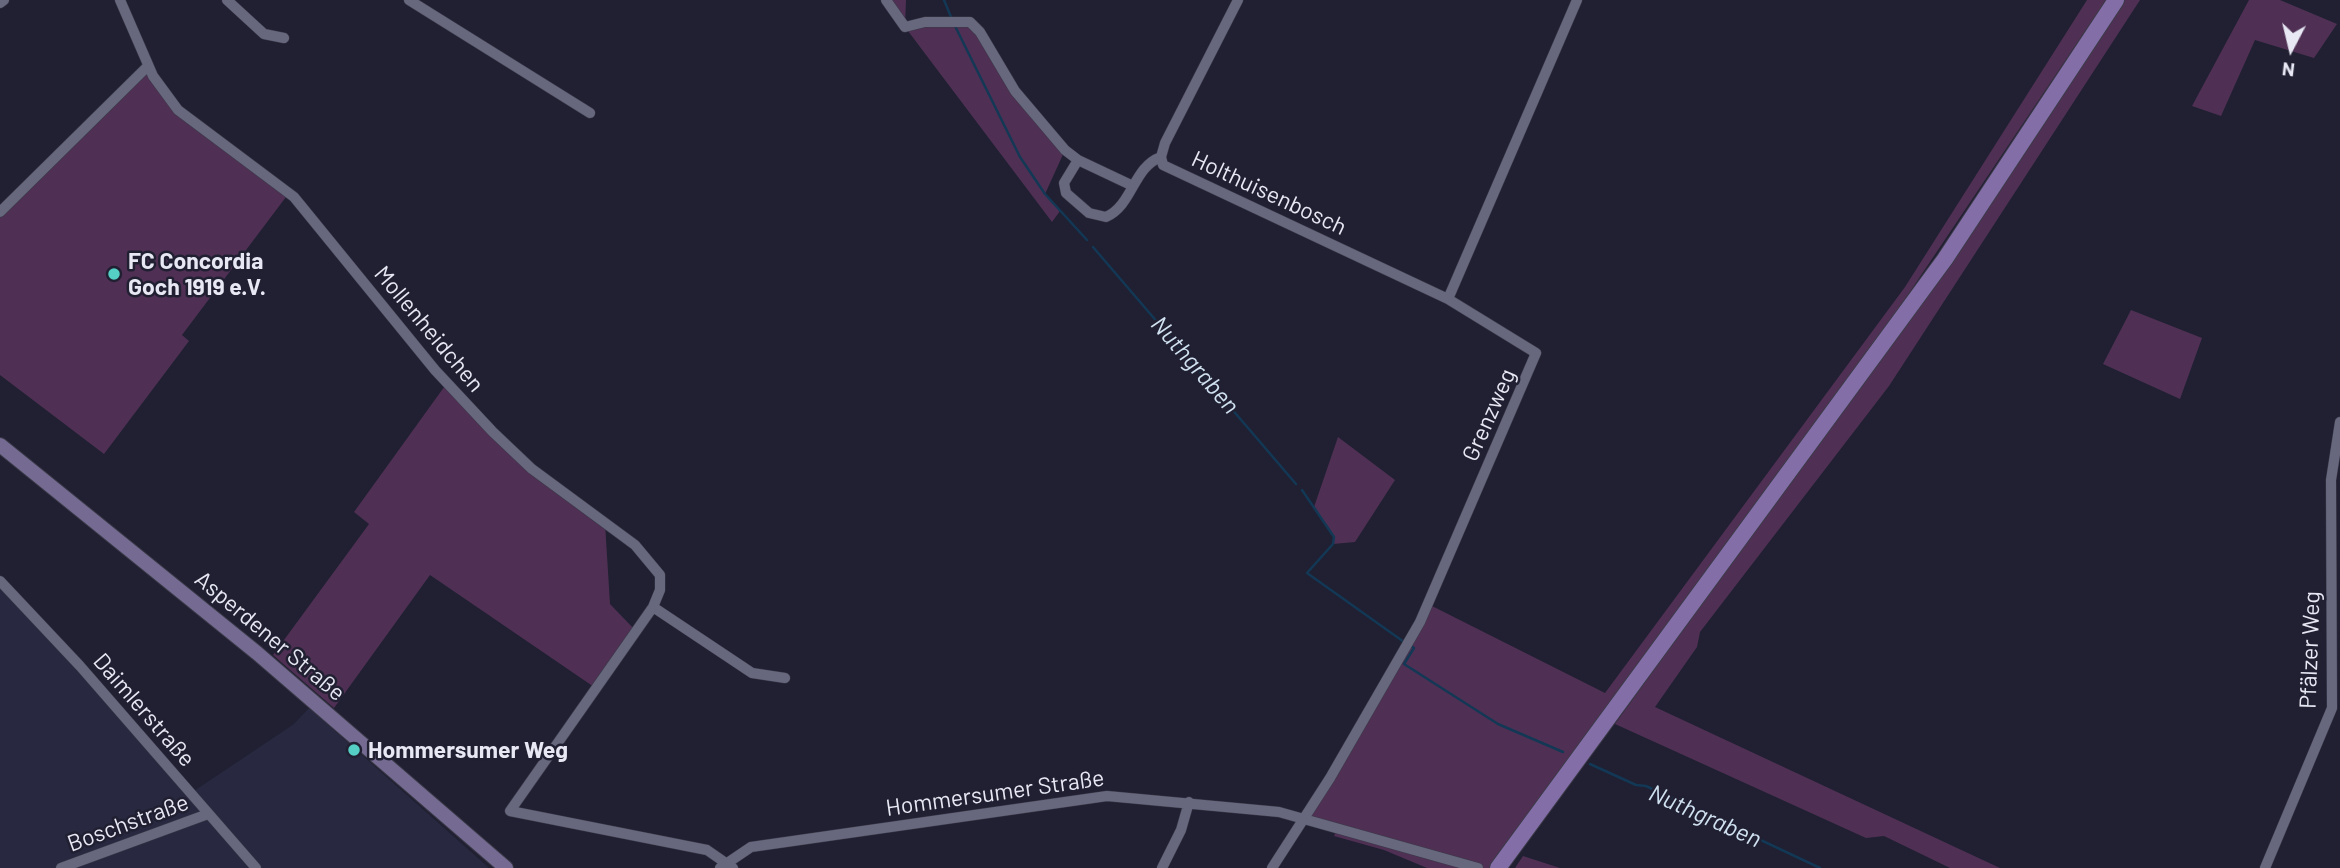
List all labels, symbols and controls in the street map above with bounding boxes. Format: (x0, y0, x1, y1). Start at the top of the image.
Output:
north arrow (2256, 14, 2326, 84)
text: N (2281, 58, 2296, 83)
street label: Holthuisenbosch (1187, 145, 1351, 241)
place label: FC Concordia Goch 1919 e.V. (128, 247, 266, 301)
street label: Mollenheidchen (368, 260, 490, 398)
marker: FC Concordia Goch 1919 e.V. (106, 266, 122, 282)
water label: Nuthgraben (1145, 310, 1245, 420)
street label: Grenzweg (1456, 365, 1522, 465)
street label: Asperdener Straße (189, 565, 351, 707)
street label: Pfälzer Weg (2294, 591, 2326, 709)
street label: Daimlerstraße (87, 648, 201, 772)
place label: Hommersumer Weg (368, 736, 568, 764)
marker: Hommersumer Weg (346, 742, 362, 758)
street label: Hommersumer Straße (884, 764, 1106, 822)
water label: Nuthgraben (1644, 778, 1766, 854)
street label: Boschstraße (64, 788, 192, 858)

